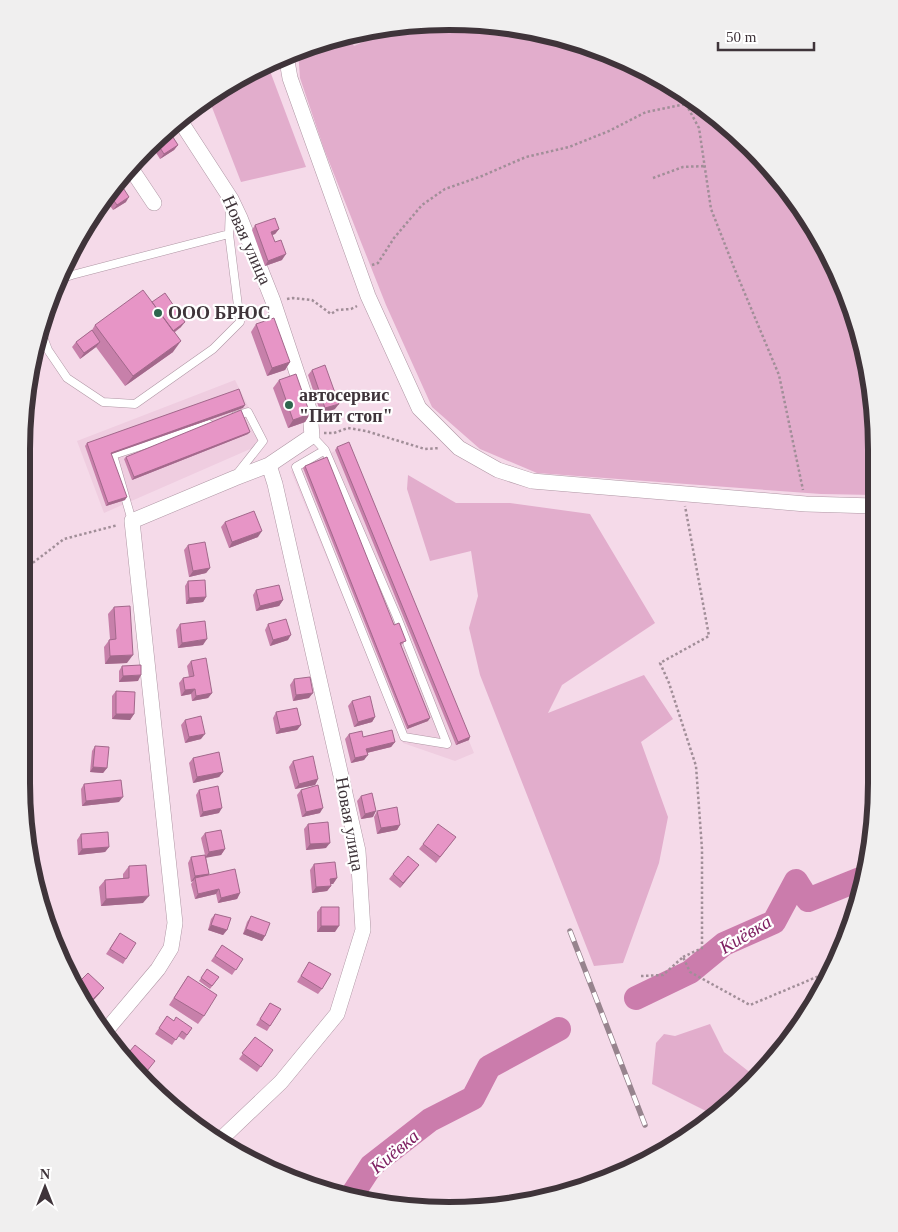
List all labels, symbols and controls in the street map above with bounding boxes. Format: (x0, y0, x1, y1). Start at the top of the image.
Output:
scale bar (718, 20, 814, 52)
text: 50 m (726, 29, 757, 45)
street label: Новая улица (218, 192, 276, 288)
place label: ООО БРЮС (168, 303, 271, 323)
marker: ООО БРЮС (152, 307, 164, 319)
place label: автосервис "Пит стоп" (299, 385, 393, 426)
marker: автосервис "Пит стоп" (283, 399, 295, 411)
street label: Новая улица (332, 775, 368, 873)
water label: Киёвка (715, 911, 775, 959)
water label: Киёвка (365, 1125, 423, 1178)
north arrow (20, 1162, 70, 1212)
text: N (40, 1167, 50, 1182)

